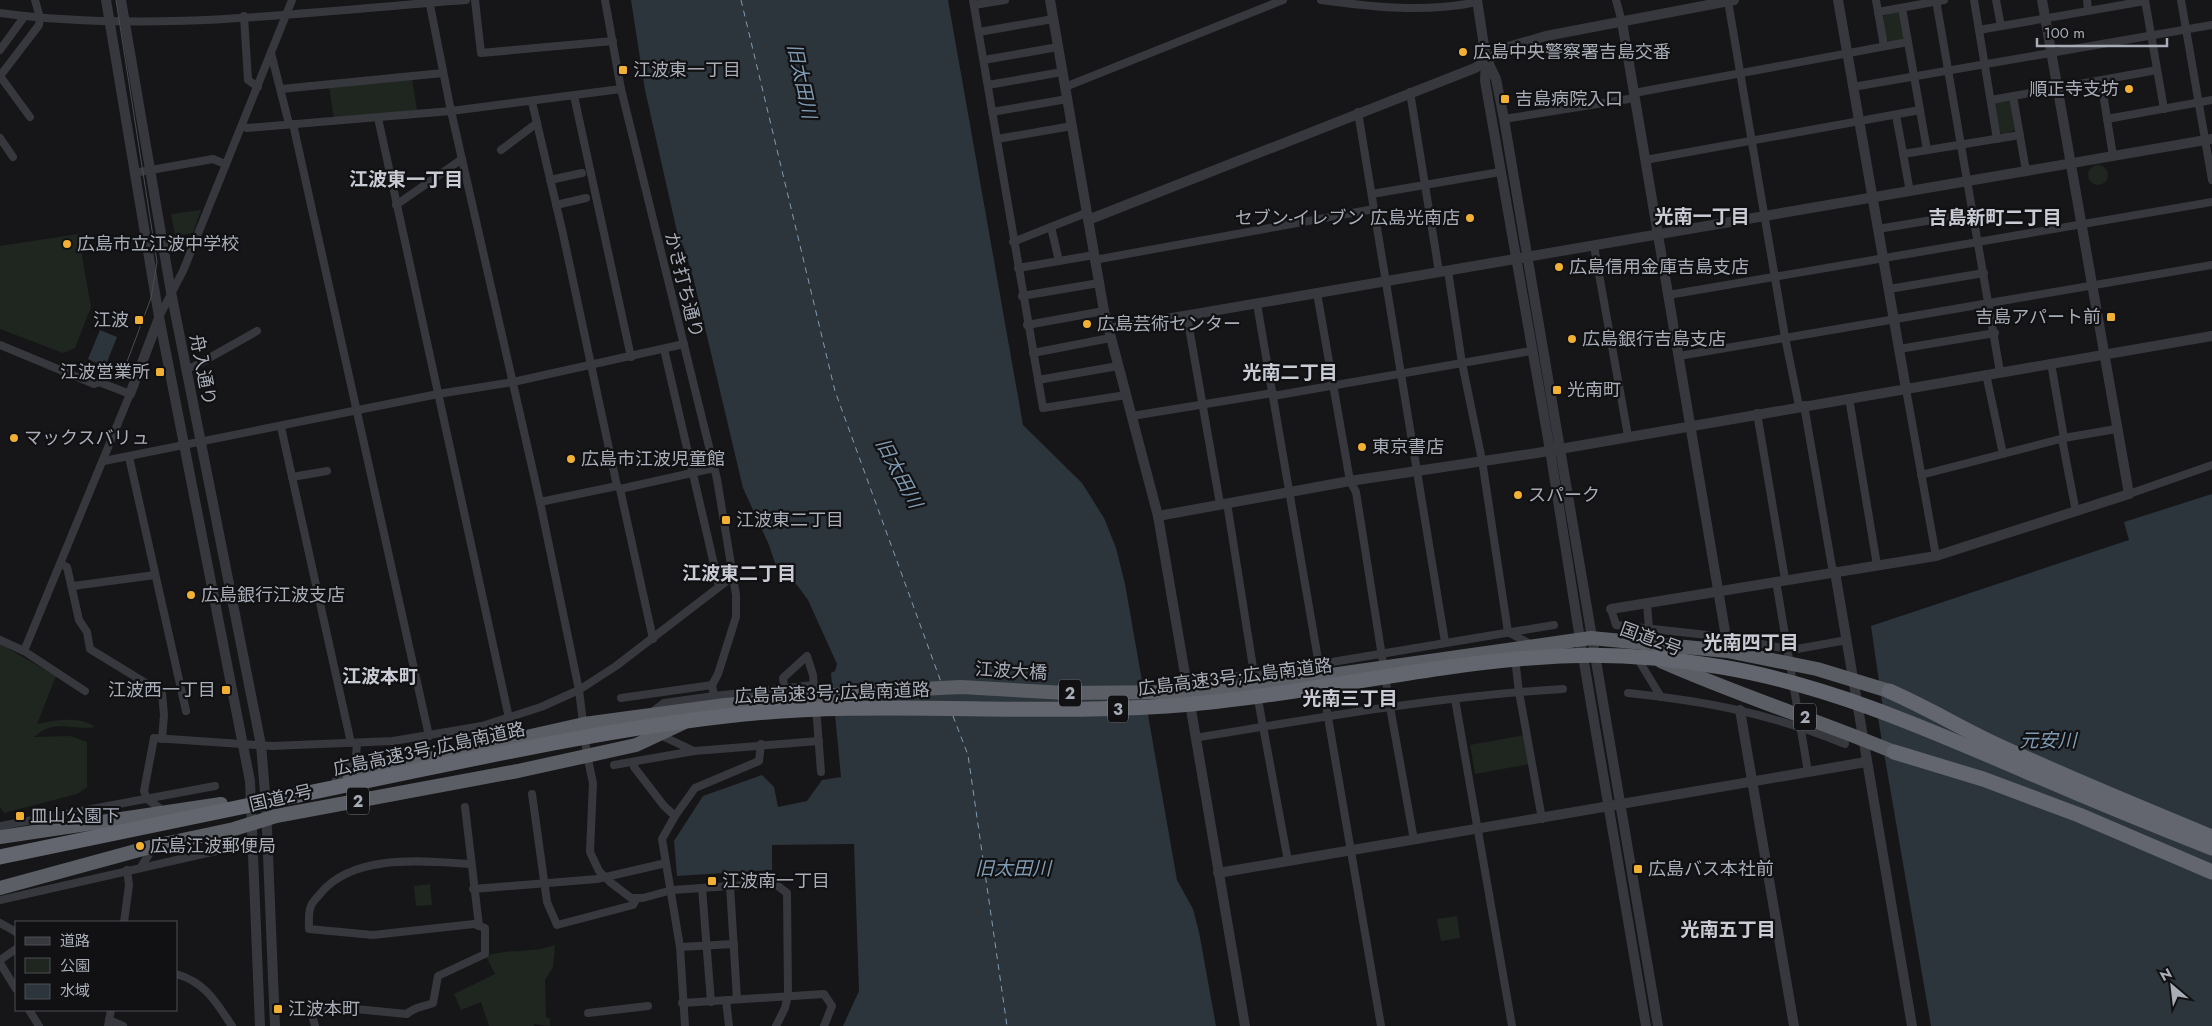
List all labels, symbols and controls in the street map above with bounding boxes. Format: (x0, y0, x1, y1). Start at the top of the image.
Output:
scale bar (2037, 15, 2167, 47)
text: 100 m (2044, 22, 2085, 44)
place label: 広島中央警察署吉島交番 (1473, 39, 1671, 65)
water label: 旧太田川 (781, 41, 824, 123)
marker: 広島中央警察署吉島交番 (1457, 46, 1469, 58)
place label: 江波東一丁目 (633, 57, 741, 83)
marker: 江波東一丁目 (617, 64, 629, 76)
place label: 順正寺支坊 (2029, 76, 2119, 102)
marker: 順正寺支坊 (2123, 83, 2135, 95)
place label: 吉島病院入口 (1515, 86, 1623, 112)
marker: 吉島病院入口 (1499, 93, 1511, 105)
district label: 江波東一丁目 (349, 166, 463, 193)
district label: 光南一丁目 (1654, 203, 1750, 230)
district label: 吉島新町二丁目 (1928, 204, 2062, 231)
place label: セブン-イレブン 広島光南店 (1235, 205, 1460, 231)
marker: セブン-イレブン 広島光南店 (1464, 212, 1476, 224)
street label: かき打ち通り (658, 229, 710, 341)
place label: 広島市立江波中学校 (77, 231, 239, 257)
marker: 広島市立江波中学校 (61, 238, 73, 250)
place label: 広島信用金庫吉島支店 (1569, 254, 1749, 280)
marker: 広島信用金庫吉島支店 (1553, 261, 1565, 273)
place label: 吉島アパート前 (1975, 304, 2101, 330)
place label: 江波 (93, 307, 129, 333)
place label: 広島芸術センター (1097, 311, 1241, 337)
marker: 吉島アパート前 (2105, 311, 2117, 323)
marker: 江波 (133, 314, 145, 326)
marker: 広島芸術センター (1081, 318, 1093, 330)
place label: 広島銀行吉島支店 (1582, 326, 1726, 352)
street label: 舟入通り (183, 332, 223, 408)
marker: 広島銀行吉島支店 (1566, 333, 1578, 345)
place label: 江波営業所 (60, 359, 150, 385)
district label: 光南二丁目 (1242, 359, 1338, 386)
marker: 江波営業所 (154, 366, 166, 378)
place label: 光南町 (1567, 377, 1621, 403)
marker: 光南町 (1551, 384, 1563, 396)
place label: マックスバリュ (24, 425, 149, 451)
marker: マックスバリュ (8, 432, 20, 444)
water label: 旧太田川 (869, 433, 930, 515)
place label: 東京書店 (1372, 434, 1444, 460)
marker: 東京書店 (1356, 441, 1368, 453)
place label: 広島市江波児童館 (581, 446, 725, 472)
marker: 広島市江波児童館 (565, 453, 577, 465)
place label: スパーク (1528, 482, 1600, 508)
marker: スパーク (1512, 489, 1524, 501)
place label: 江波東二丁目 (736, 507, 844, 533)
marker: 江波東二丁目 (720, 514, 732, 526)
district label: 江波東二丁目 (682, 560, 796, 587)
place label: 広島銀行江波支店 (201, 582, 345, 608)
marker: 広島銀行江波支店 (185, 589, 197, 601)
street label: 国道2号 (1616, 616, 1686, 662)
district label: 光南四丁目 (1703, 629, 1799, 656)
street label: 広島高速3号;広島南道路 (1136, 652, 1334, 702)
street label: 江波大橋 (974, 656, 1048, 686)
district label: 江波本町 (342, 663, 418, 690)
place label: 江波西一丁目 (108, 677, 216, 703)
street label: 広島高速3号;広島南道路 (734, 677, 930, 709)
road number: 2 (1059, 680, 1081, 706)
marker: 江波西一丁目 (220, 684, 232, 696)
district label: 光南三丁目 (1302, 685, 1398, 712)
road number: 3 (1108, 696, 1128, 722)
road number: 2 (1794, 704, 1816, 730)
street label: 広島高速3号;広島南道路 (331, 716, 527, 782)
water label: 元安川 (2019, 727, 2078, 754)
street label: 国道2号 (247, 778, 315, 818)
road number: 2 (347, 788, 369, 814)
place label: 皿山公園下 (30, 803, 120, 829)
marker: 皿山公園下 (14, 810, 26, 822)
place label: 広島江波郵便局 (150, 833, 276, 859)
marker: 広島江波郵便局 (134, 840, 146, 852)
water label: 旧太田川 (975, 855, 1053, 882)
place label: 広島バス本社前 (1648, 856, 1774, 882)
marker: 広島バス本社前 (1632, 863, 1644, 875)
place label: 江波南一丁目 (722, 868, 830, 894)
marker: 江波南一丁目 (706, 875, 718, 887)
district label: 光南五丁目 (1680, 916, 1776, 943)
legend (15, 921, 178, 1011)
text: 道路 (60, 930, 90, 952)
text: 公園 (60, 955, 90, 977)
north arrow (2147, 961, 2197, 1011)
text: N (2156, 963, 2176, 986)
text: 水域 (60, 980, 90, 1002)
place label: 江波本町 (288, 996, 360, 1022)
marker: 江波本町 (272, 1003, 284, 1015)

